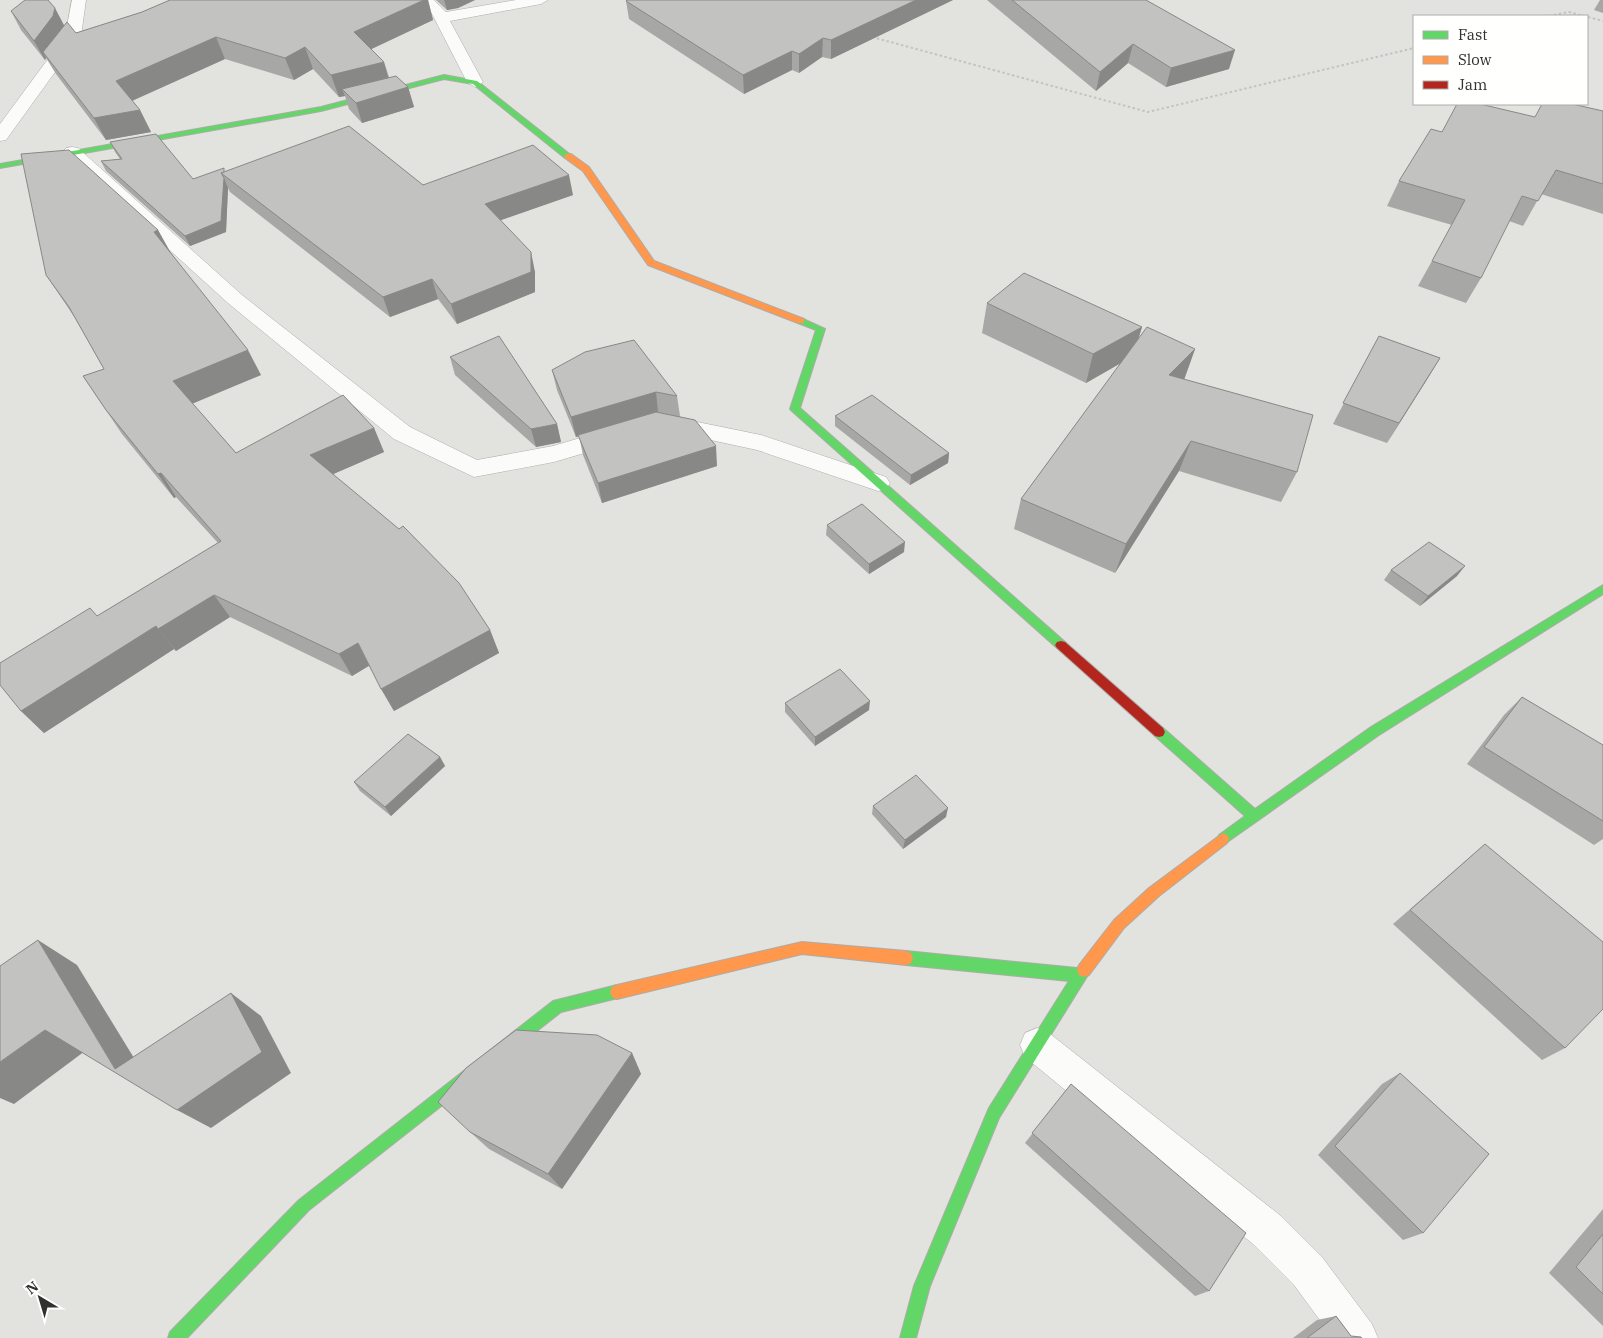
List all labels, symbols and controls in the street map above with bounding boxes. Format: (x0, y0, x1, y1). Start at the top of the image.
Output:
legend (1413, 15, 1588, 105)
text: Fast (1458, 25, 1488, 44)
text: Slow (1458, 50, 1492, 69)
text: Jam (1458, 75, 1487, 94)
north arrow (15, 1273, 65, 1323)
text: N (22, 1277, 42, 1298)

